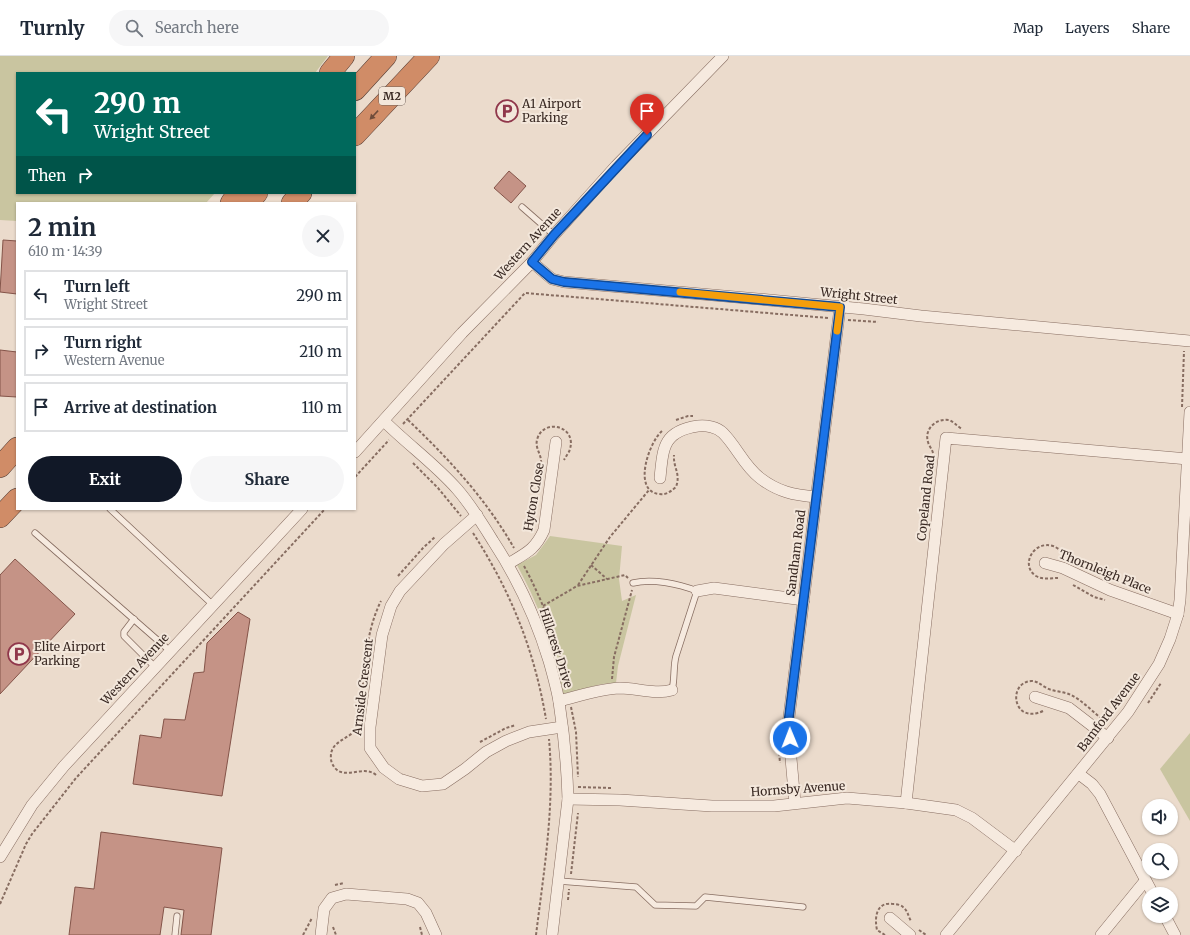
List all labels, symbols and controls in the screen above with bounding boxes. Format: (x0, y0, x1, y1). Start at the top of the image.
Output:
search box (109, 10, 389, 46)
text: Turnly (20, 16, 85, 40)
icon: search (123, 17, 145, 39)
text: Search here (155, 18, 239, 37)
text: Map (1013, 19, 1043, 37)
text: Layers (1065, 19, 1110, 37)
text: Share (1132, 19, 1170, 37)
text: 290 m (94, 85, 181, 121)
road number: M2 (379, 87, 405, 105)
icon: left (28, 88, 80, 140)
pin (630, 94, 664, 135)
place label: A1 Airport Parking (521, 96, 582, 125)
parking icon: A1 Airport Parking (494, 98, 520, 124)
icon: arrive (636, 100, 658, 122)
one-way arrow (369, 110, 378, 120)
text: Wright Street (94, 120, 210, 143)
icon: right (74, 164, 96, 186)
text: Then (28, 166, 66, 185)
street label: Western Avenue (490, 204, 564, 284)
text: 2 min (28, 212, 96, 243)
button: close (302, 215, 344, 257)
text: 610 m · 14:39 (28, 243, 103, 260)
text: Turn left (64, 277, 130, 296)
icon: left (30, 284, 52, 306)
street label: Wright Street (819, 284, 899, 307)
text: 290 m (296, 286, 342, 305)
text: Wright Street (64, 296, 148, 313)
text: Turn right (64, 333, 142, 352)
icon: right (30, 340, 52, 362)
text: 210 m (299, 342, 342, 361)
text: Western Avenue (64, 352, 164, 369)
icon: arrive (30, 396, 52, 418)
text: Arrive at destination (64, 398, 217, 417)
text: 110 m (301, 398, 342, 417)
street label: Copeland Road (914, 454, 937, 541)
button: Exit (28, 456, 182, 502)
button: Share (190, 456, 344, 502)
street label: Hyton Close (520, 461, 547, 532)
street label: Sandham Road (783, 509, 808, 597)
street label: Thornleigh Place (1057, 546, 1154, 597)
street label: Hillcrest Drive (537, 606, 576, 690)
street label: Western Avenue (97, 630, 172, 708)
street label: Arnside Crescent (349, 637, 376, 737)
place label: Elite Airport Parking (34, 639, 106, 668)
parking icon: Elite Airport Parking (6, 641, 32, 667)
street label: Bamford Avenue (1074, 669, 1143, 754)
position arrow (769, 717, 811, 759)
street label: Hornsby Avenue (750, 778, 846, 799)
map controls (1142, 799, 1178, 923)
button: sound (1142, 799, 1178, 835)
button: search (1142, 843, 1178, 879)
button: layers (1142, 887, 1178, 923)

